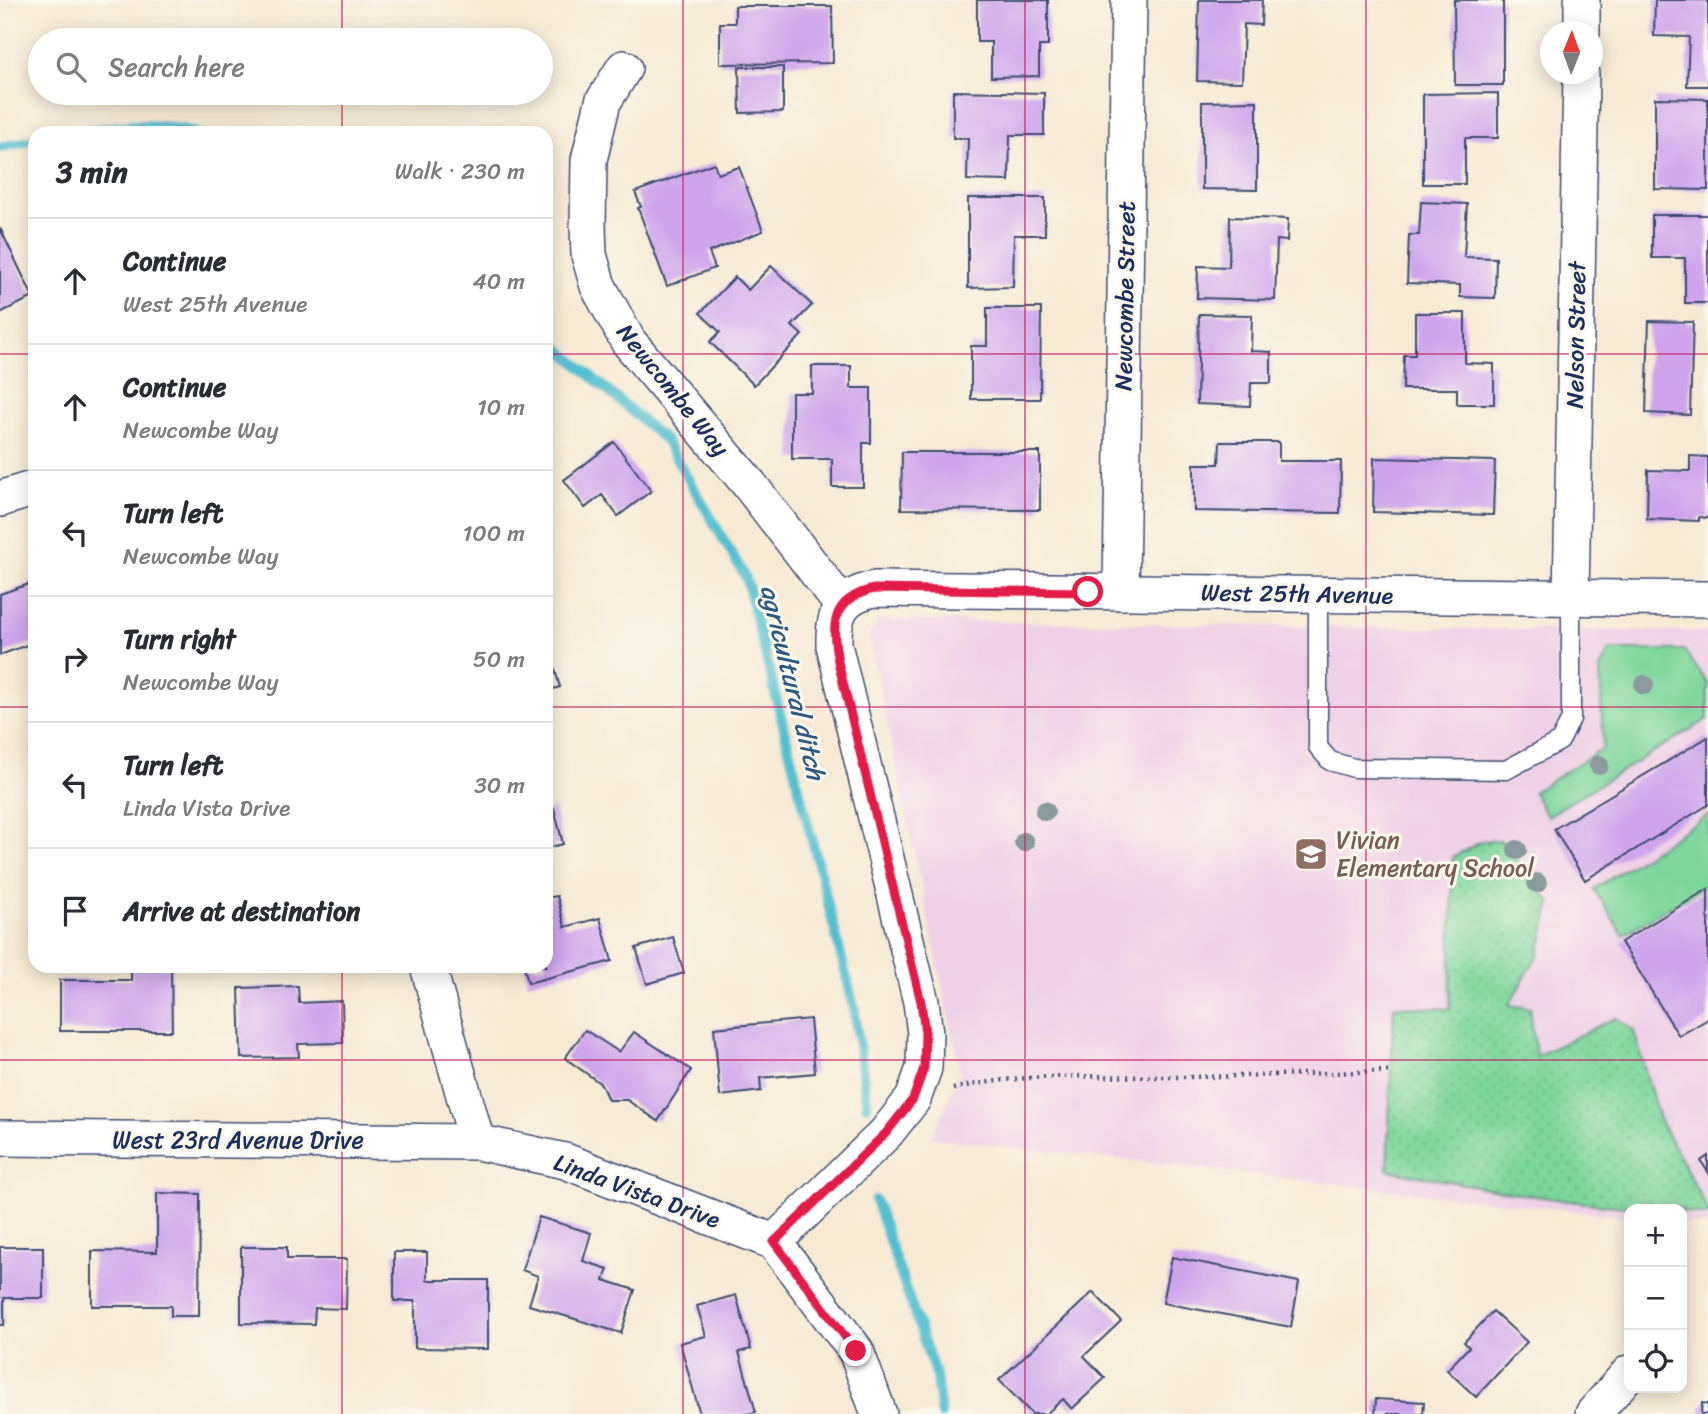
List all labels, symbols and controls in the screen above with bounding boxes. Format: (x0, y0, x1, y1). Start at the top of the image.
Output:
north arrow (1540, 21, 1603, 84)
search box (28, 28, 553, 105)
text: Search here (108, 44, 245, 90)
icon: search (52, 48, 90, 86)
text: 3 min (56, 145, 128, 199)
text: Walk · 230 m (395, 151, 525, 192)
street label: Newcombe Street (1102, 201, 1148, 391)
text: Continue (123, 238, 226, 284)
street label: Nelson Street (1554, 260, 1598, 409)
text: 40 m (472, 261, 525, 302)
icon: ahead (56, 262, 94, 300)
text: West 25th Avenue (123, 284, 307, 325)
street label: Newcombe Way (606, 314, 741, 467)
text: Continue (123, 364, 226, 410)
text: 10 m (477, 387, 525, 428)
icon: ahead (56, 388, 94, 426)
text: Newcombe Way (123, 410, 278, 451)
text: Turn left (123, 490, 223, 536)
text: 100 m (462, 513, 525, 554)
icon: left (56, 514, 94, 552)
text: Newcombe Way (123, 536, 278, 577)
street label: West 25th Avenue (1200, 571, 1394, 617)
route start (1072, 576, 1103, 607)
water label: agricultural ditch (747, 580, 840, 787)
text: Turn right (123, 616, 236, 662)
text: 50 m (473, 639, 525, 680)
icon: right (56, 640, 94, 678)
text: Newcombe Way (123, 662, 278, 703)
text: Turn left (123, 742, 223, 788)
text: 30 m (474, 765, 525, 806)
icon: left (56, 766, 94, 804)
text: Linda Vista Drive (123, 788, 290, 829)
place label: Vivian Elementary School (1336, 819, 1535, 889)
school or university icon: Vivian Elementary School (1292, 835, 1330, 873)
text: Arrive at destination (123, 888, 360, 934)
icon: arrive (56, 892, 94, 930)
street label: West 23rd Avenue Drive (112, 1119, 364, 1161)
street label: Linda Vista Drive (548, 1141, 727, 1241)
map controls (1624, 1204, 1687, 1393)
button: + (1624, 1204, 1687, 1267)
button: − (1624, 1267, 1687, 1330)
button: locate (1624, 1330, 1687, 1393)
route end (840, 1335, 871, 1366)

